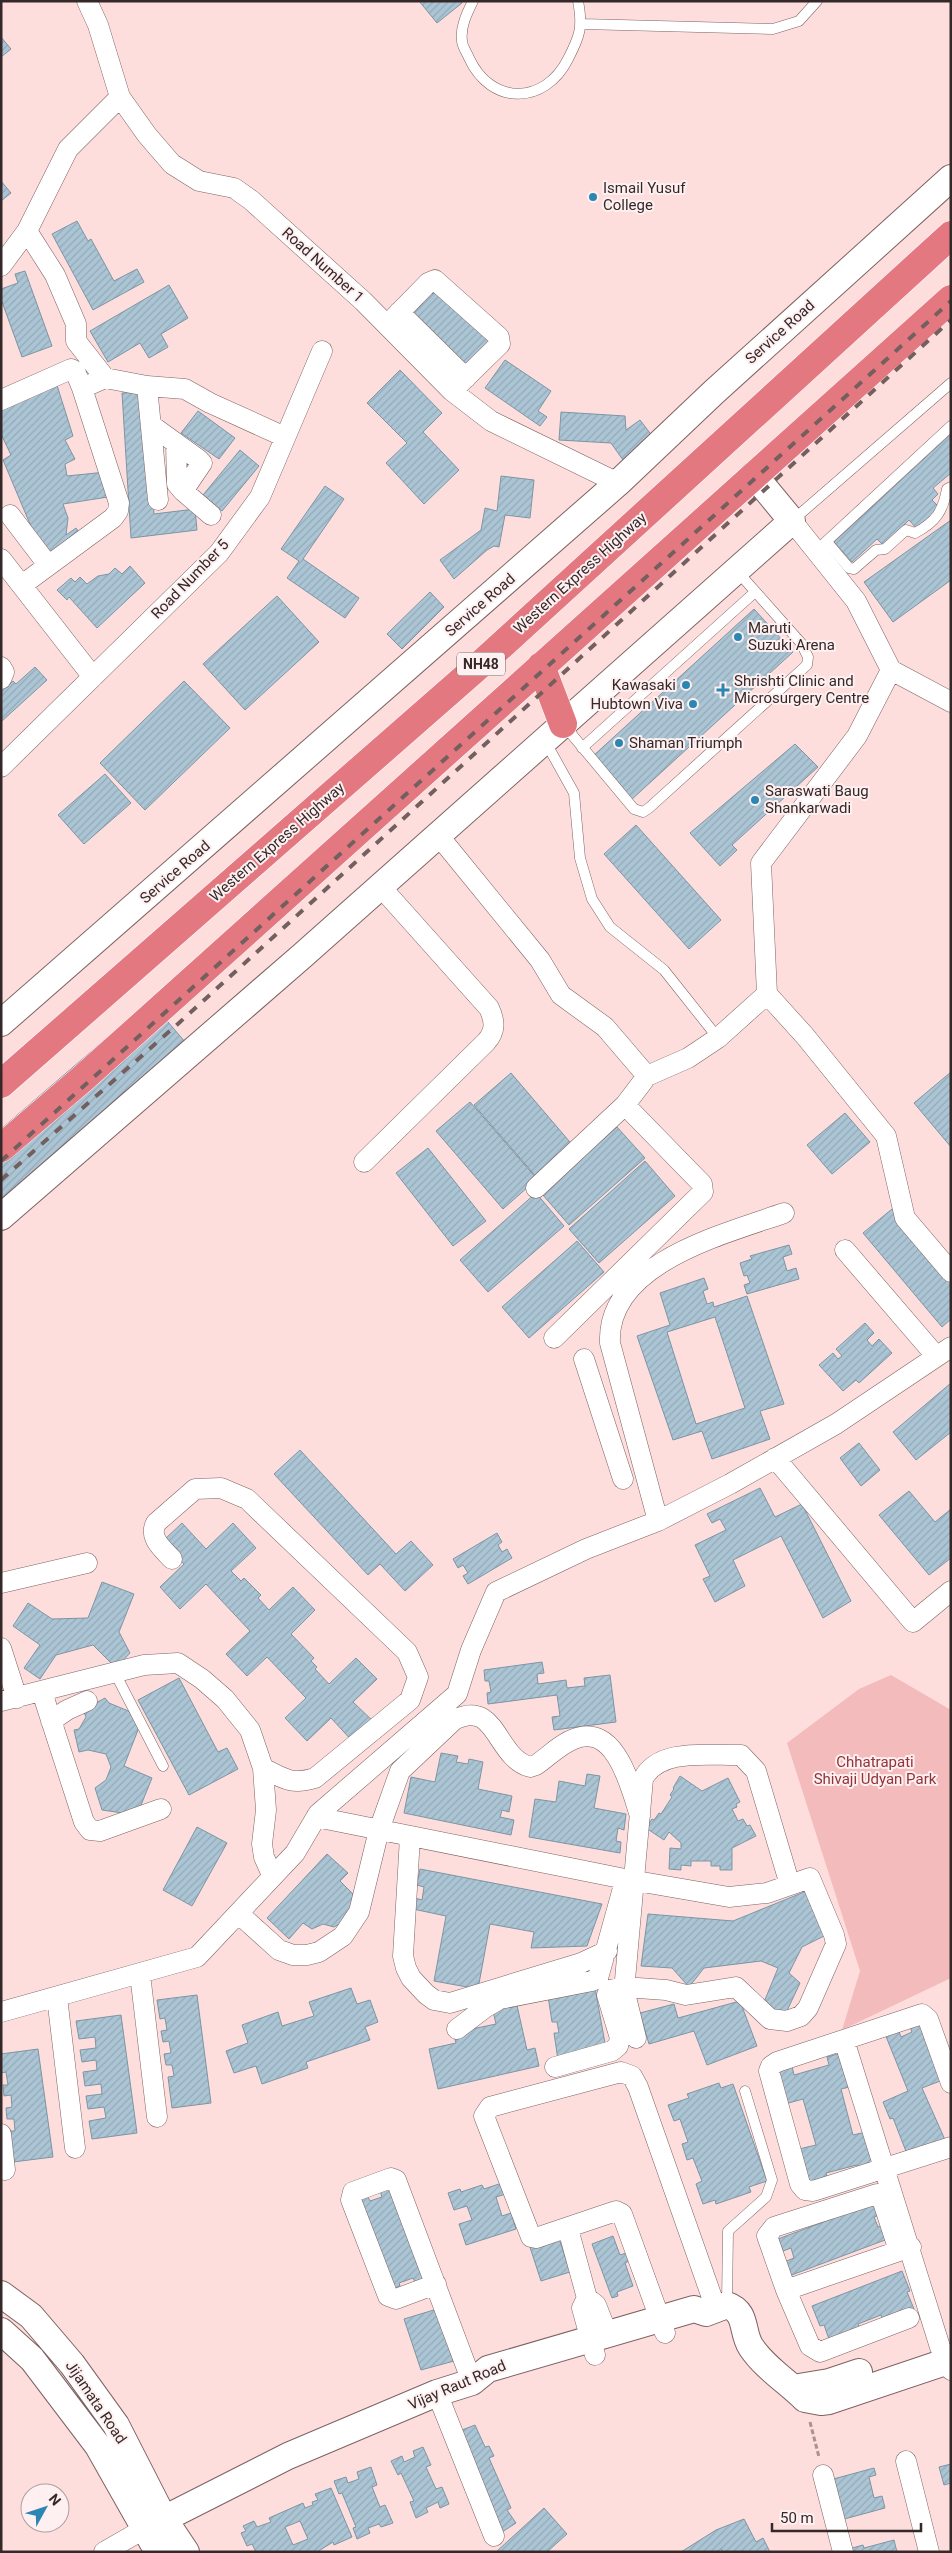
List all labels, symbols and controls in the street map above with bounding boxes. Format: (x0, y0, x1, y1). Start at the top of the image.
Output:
place label: Ismail Yusuf College (603, 179, 686, 214)
marker: Ismail Yusuf College (587, 191, 599, 203)
street label: Road Number 1 (278, 224, 368, 306)
street label: Service Road (742, 296, 818, 368)
street label: Western Express Highway (510, 509, 650, 637)
street label: Road Number 5 (147, 535, 233, 623)
street label: Service Road (441, 570, 519, 640)
place label: Maruti Suzuki Arena (748, 619, 835, 654)
marker: Maruti Suzuki Arena (732, 631, 744, 643)
road number: NH48 (457, 652, 505, 676)
place label: Shrishti Clinic and Microsurgery Centre (734, 672, 869, 707)
place label: Kawasaki (612, 676, 676, 694)
marker: Kawasaki (680, 679, 692, 691)
marker: Shrishti Clinic and Microsurgery Centre (716, 683, 730, 697)
place label: Hubtown Viva (591, 695, 683, 713)
marker: Hubtown Viva (687, 698, 699, 710)
place label: Shaman Triumph (629, 734, 743, 752)
marker: Shaman Triumph (613, 737, 625, 749)
street label: Western Express Highway (206, 779, 348, 905)
place label: Saraswati Baug Shankarwadi (765, 782, 869, 817)
marker: Saraswati Baug Shankarwadi (749, 794, 761, 806)
street label: Service Road (136, 837, 214, 907)
park label: Chhatrapati Shivaji Udyan Park (814, 1753, 937, 1788)
street label: Vijay Raut Road (405, 2356, 509, 2414)
street label: Jijamata Road (62, 2357, 130, 2447)
north arrow (20, 2483, 70, 2533)
text: N (46, 2491, 64, 2509)
scale bar (772, 2500, 921, 2532)
text: 50 m (780, 2509, 814, 2527)

